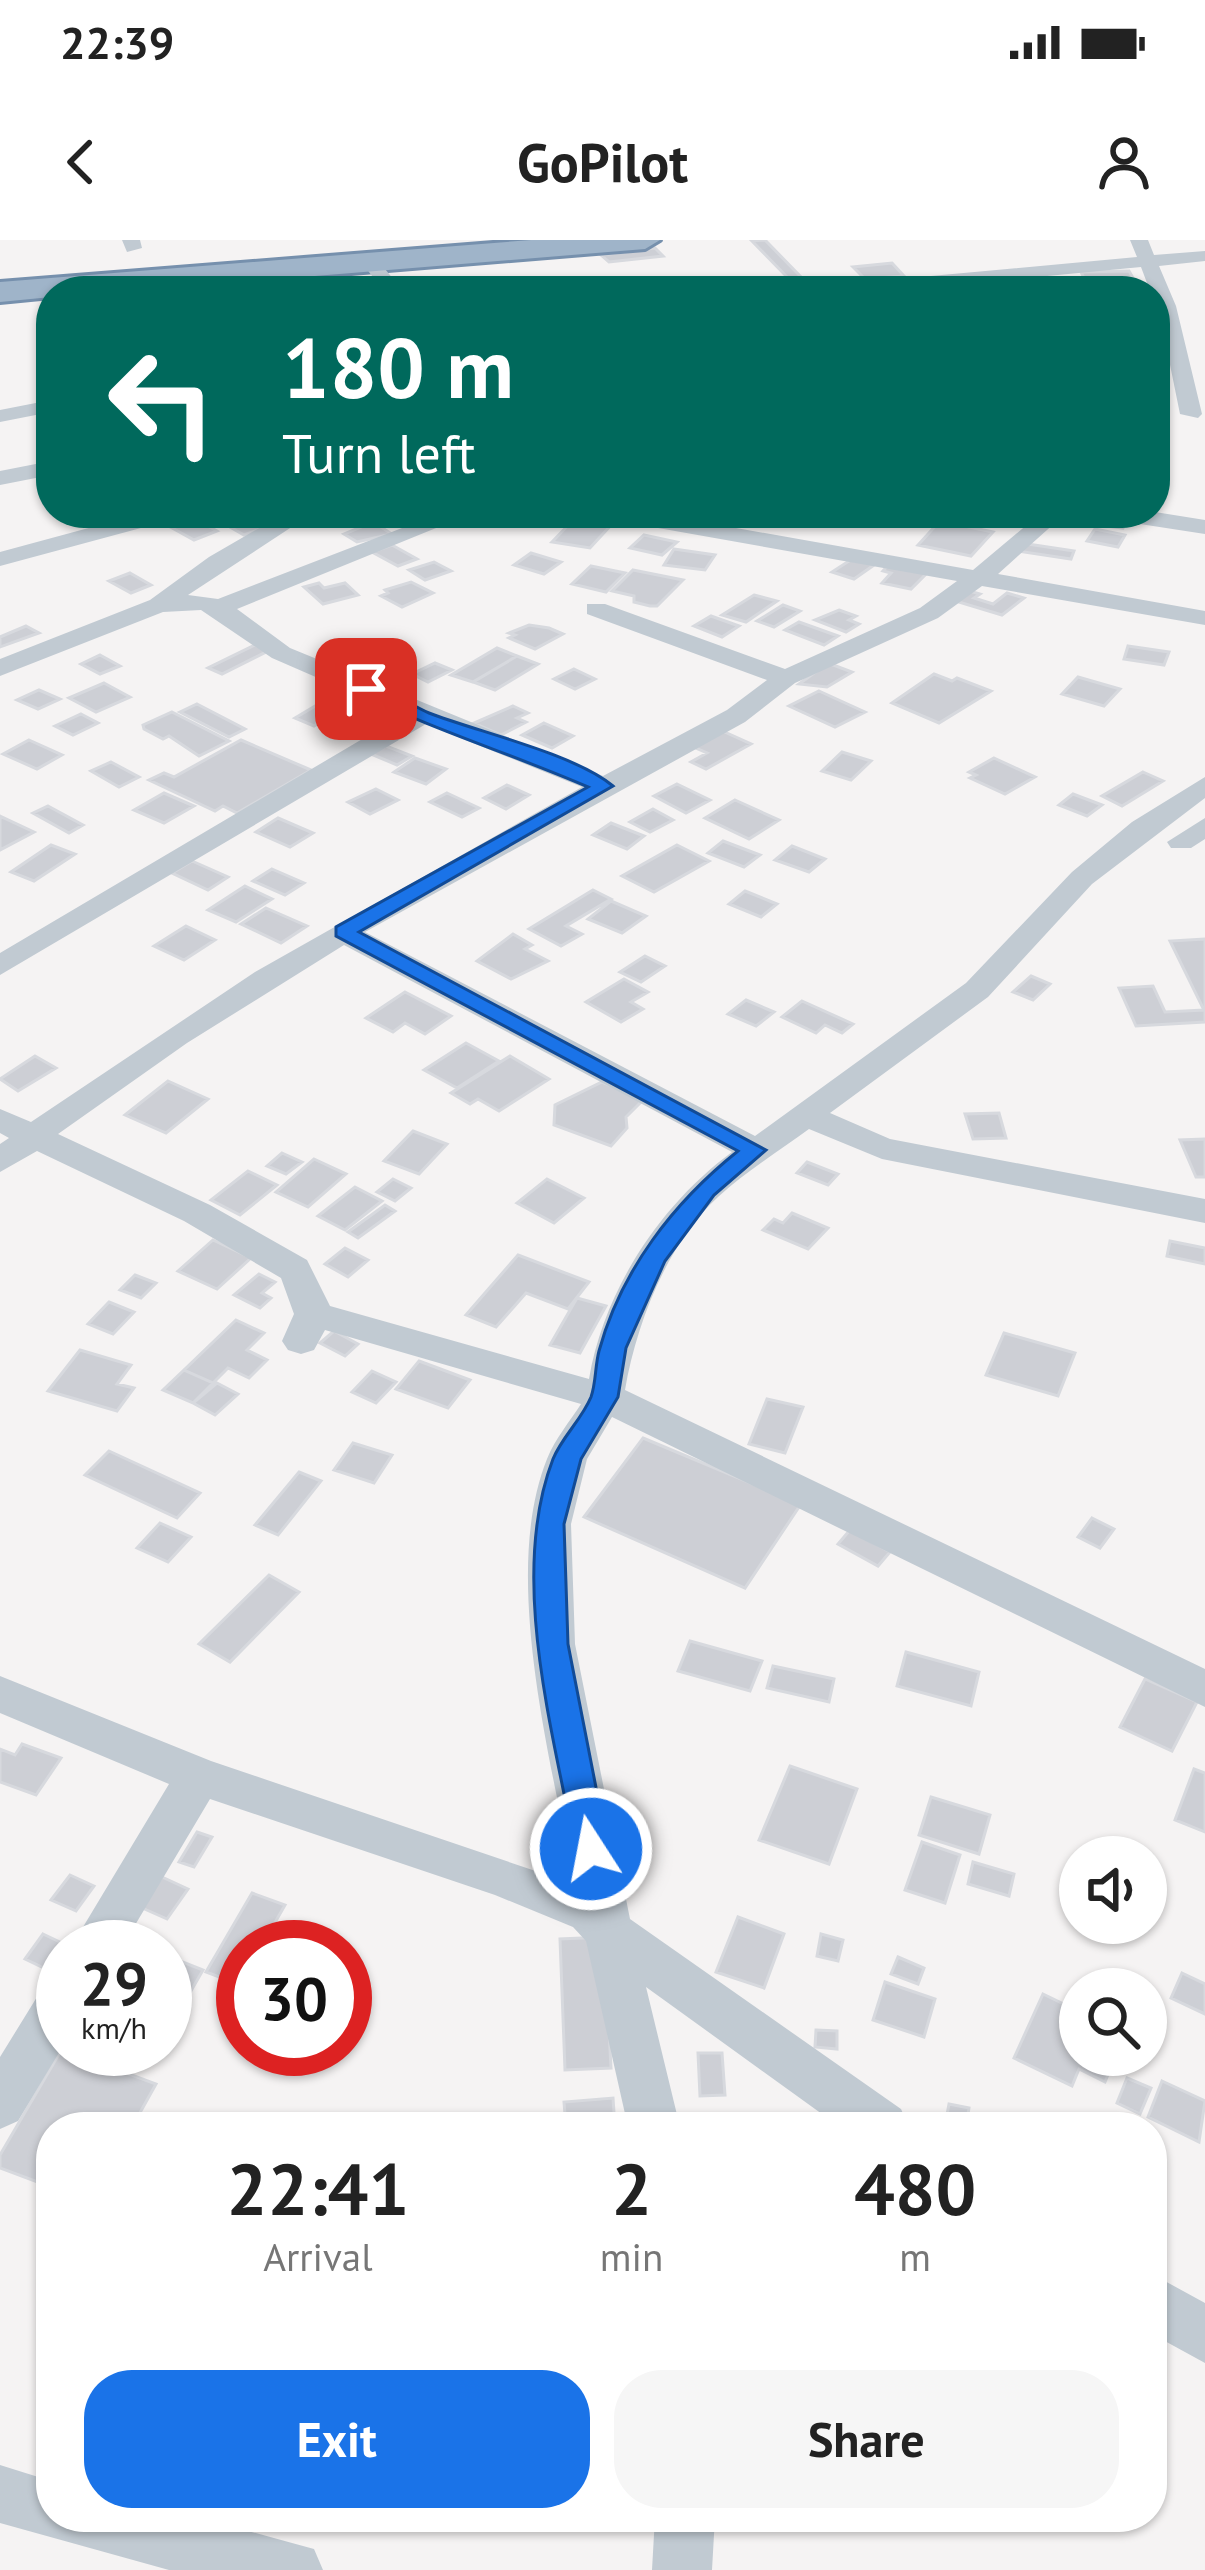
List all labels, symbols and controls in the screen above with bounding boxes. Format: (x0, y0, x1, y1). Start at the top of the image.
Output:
text: 22:39 (60, 13, 174, 71)
text: GoPilot (517, 127, 688, 197)
icon: back (48, 129, 114, 195)
icon: person (1091, 129, 1157, 195)
text: 180 m (282, 312, 514, 421)
icon: left (84, 324, 240, 480)
text: Turn left (282, 418, 476, 488)
pin (315, 638, 417, 740)
icon: arrive (333, 656, 399, 722)
position arrow (528, 1786, 654, 1912)
map controls (1059, 1836, 1167, 2076)
button: sound (1059, 1836, 1167, 1944)
speed limit sign: 30 (216, 1920, 372, 2076)
text: 29 (80, 1944, 148, 2022)
button: search (1059, 1968, 1167, 2076)
text: km/h (81, 2008, 147, 2047)
text: 22:41 (227, 2142, 409, 2235)
text: 2 (611, 2142, 652, 2235)
text: 480 (854, 2142, 976, 2235)
text: Arrival (263, 2231, 373, 2282)
text: min (600, 2231, 663, 2282)
text: m (899, 2231, 931, 2282)
button: Exit (84, 2370, 590, 2508)
button: Share (614, 2370, 1119, 2508)

